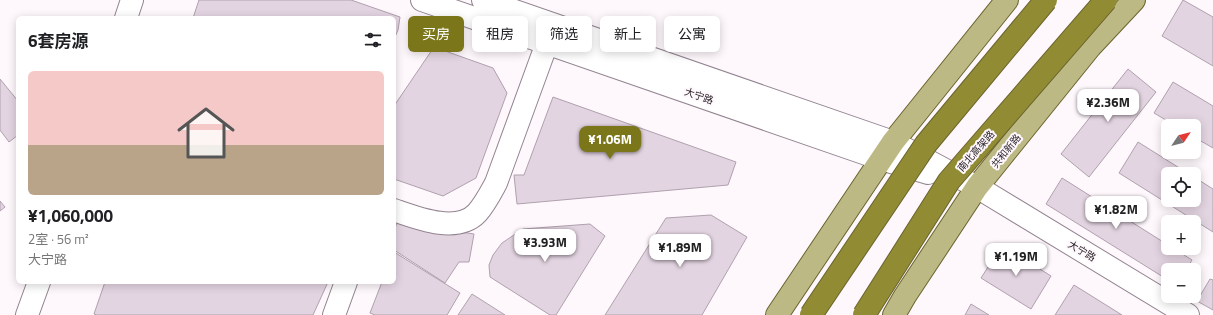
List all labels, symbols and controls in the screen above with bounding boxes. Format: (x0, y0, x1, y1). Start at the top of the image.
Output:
chip: 买房 (408, 16, 464, 52)
chip: 租房 (472, 16, 528, 52)
chip: 筛选 (536, 16, 592, 52)
chip: 新上 (600, 16, 656, 52)
chip: 公寓 (664, 16, 720, 52)
text: 6套房源 (28, 28, 89, 54)
icon: filters (362, 29, 384, 51)
street label: 大宁路 (682, 84, 716, 108)
pin: ¥2.36M (1075, 89, 1141, 123)
text: ¥2.36M (1086, 92, 1130, 112)
icon: home (170, 97, 242, 169)
north arrow (1161, 119, 1201, 159)
map controls (1161, 119, 1201, 303)
pin: ¥1.06M (577, 126, 643, 160)
street label: 南北高架路 (954, 127, 998, 175)
text: ¥1.06M (588, 129, 632, 149)
street label: 共和新路 (988, 131, 1024, 171)
button: locate (1161, 167, 1201, 207)
pin: ¥1.82M (1083, 196, 1149, 230)
text: ¥1.82M (1094, 199, 1138, 219)
text: ¥1,060,000 (28, 203, 113, 229)
button: + (1161, 215, 1201, 255)
text: 2室 · 56 m² (28, 229, 89, 249)
pin: ¥3.93M (512, 229, 578, 263)
text: ¥3.93M (523, 232, 567, 252)
pin: ¥1.89M (647, 234, 713, 268)
text: ¥1.89M (658, 237, 702, 257)
street label: 大宁路 (1065, 237, 1099, 265)
pin: ¥1.19M (983, 243, 1049, 277)
text: ¥1.19M (994, 246, 1038, 266)
text: 大宁路 (28, 249, 67, 269)
button: − (1161, 263, 1201, 303)

